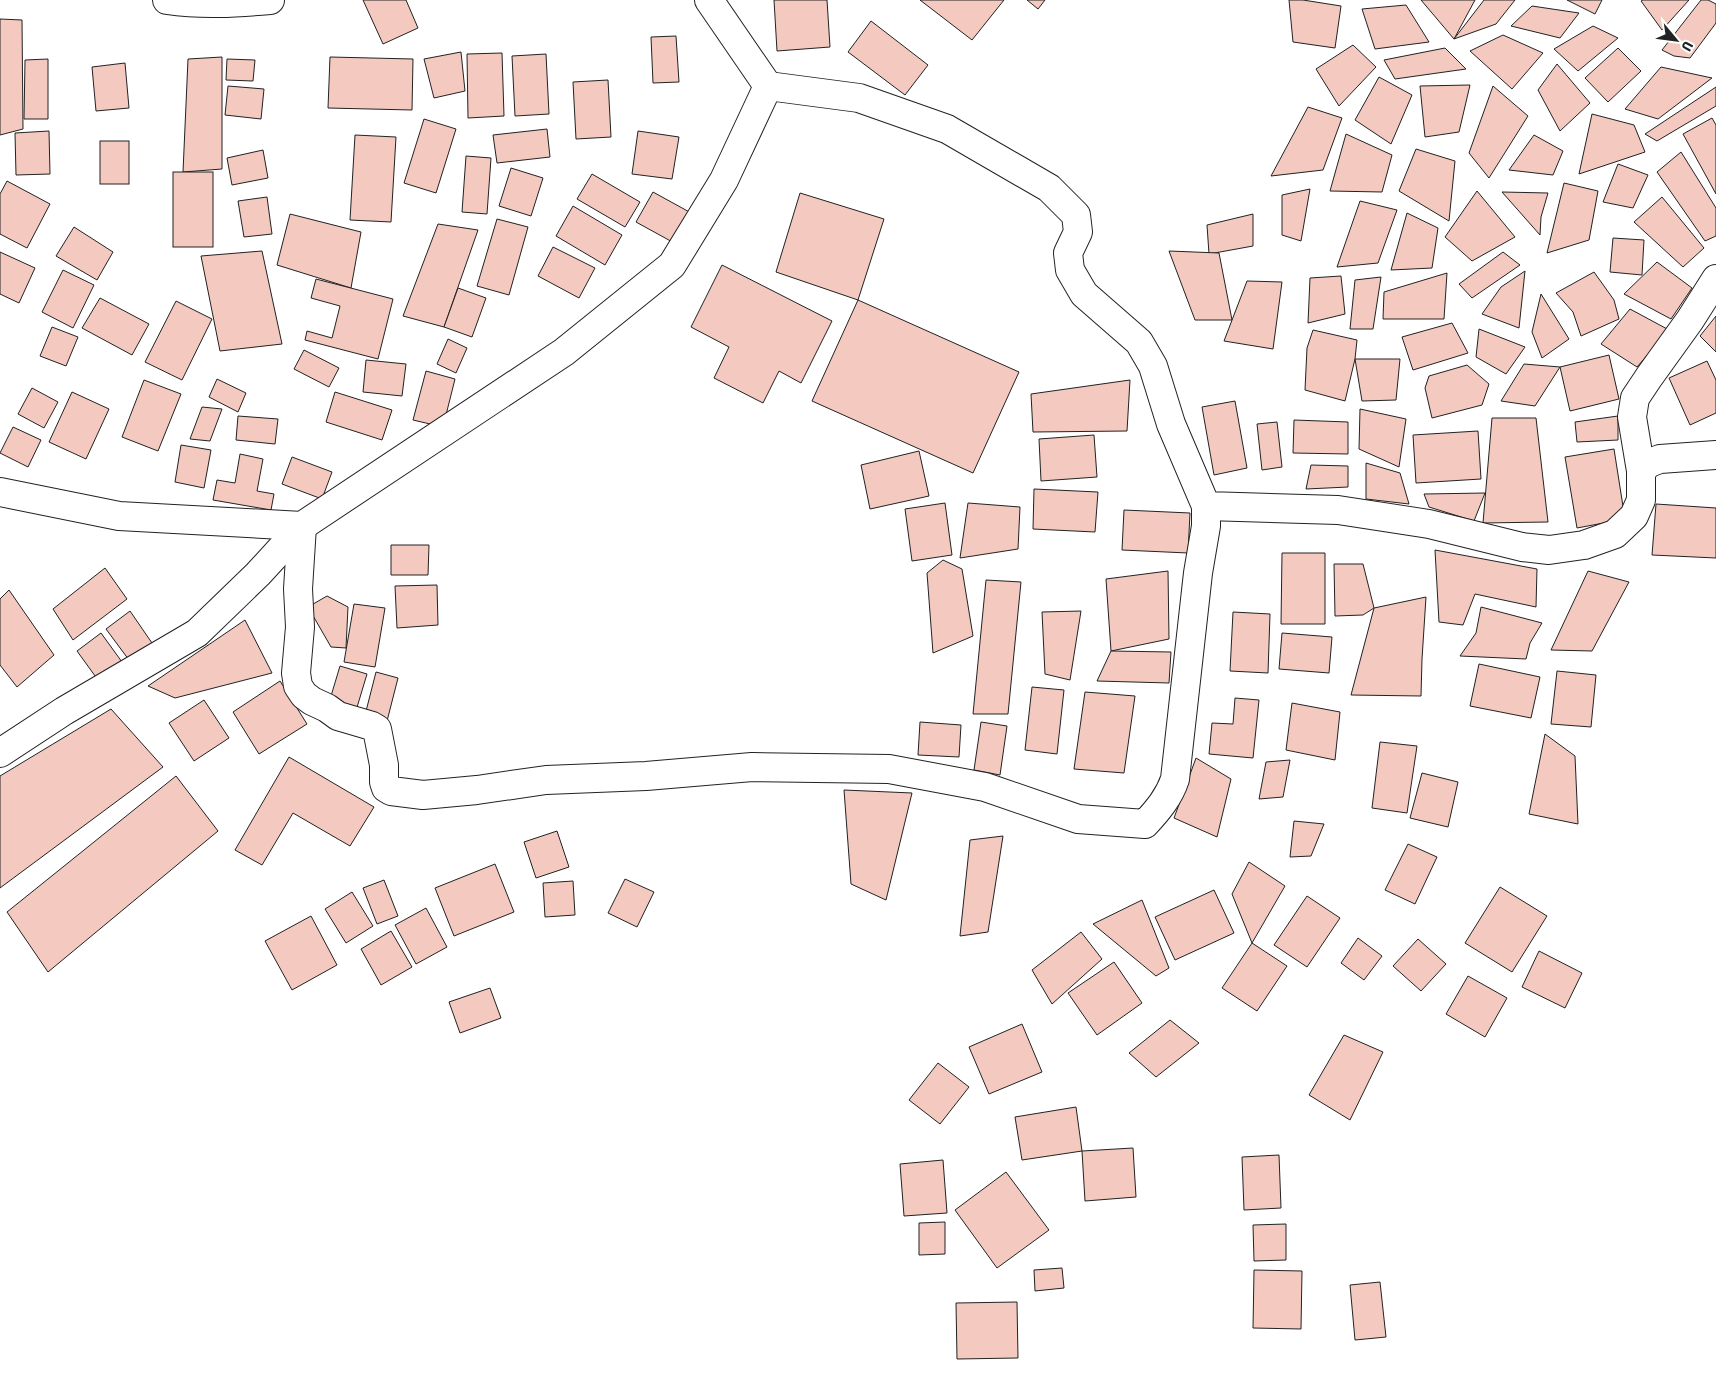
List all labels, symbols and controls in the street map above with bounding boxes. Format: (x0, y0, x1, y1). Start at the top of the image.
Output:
north arrow (1651, 15, 1701, 65)
text: U (1678, 39, 1696, 54)

